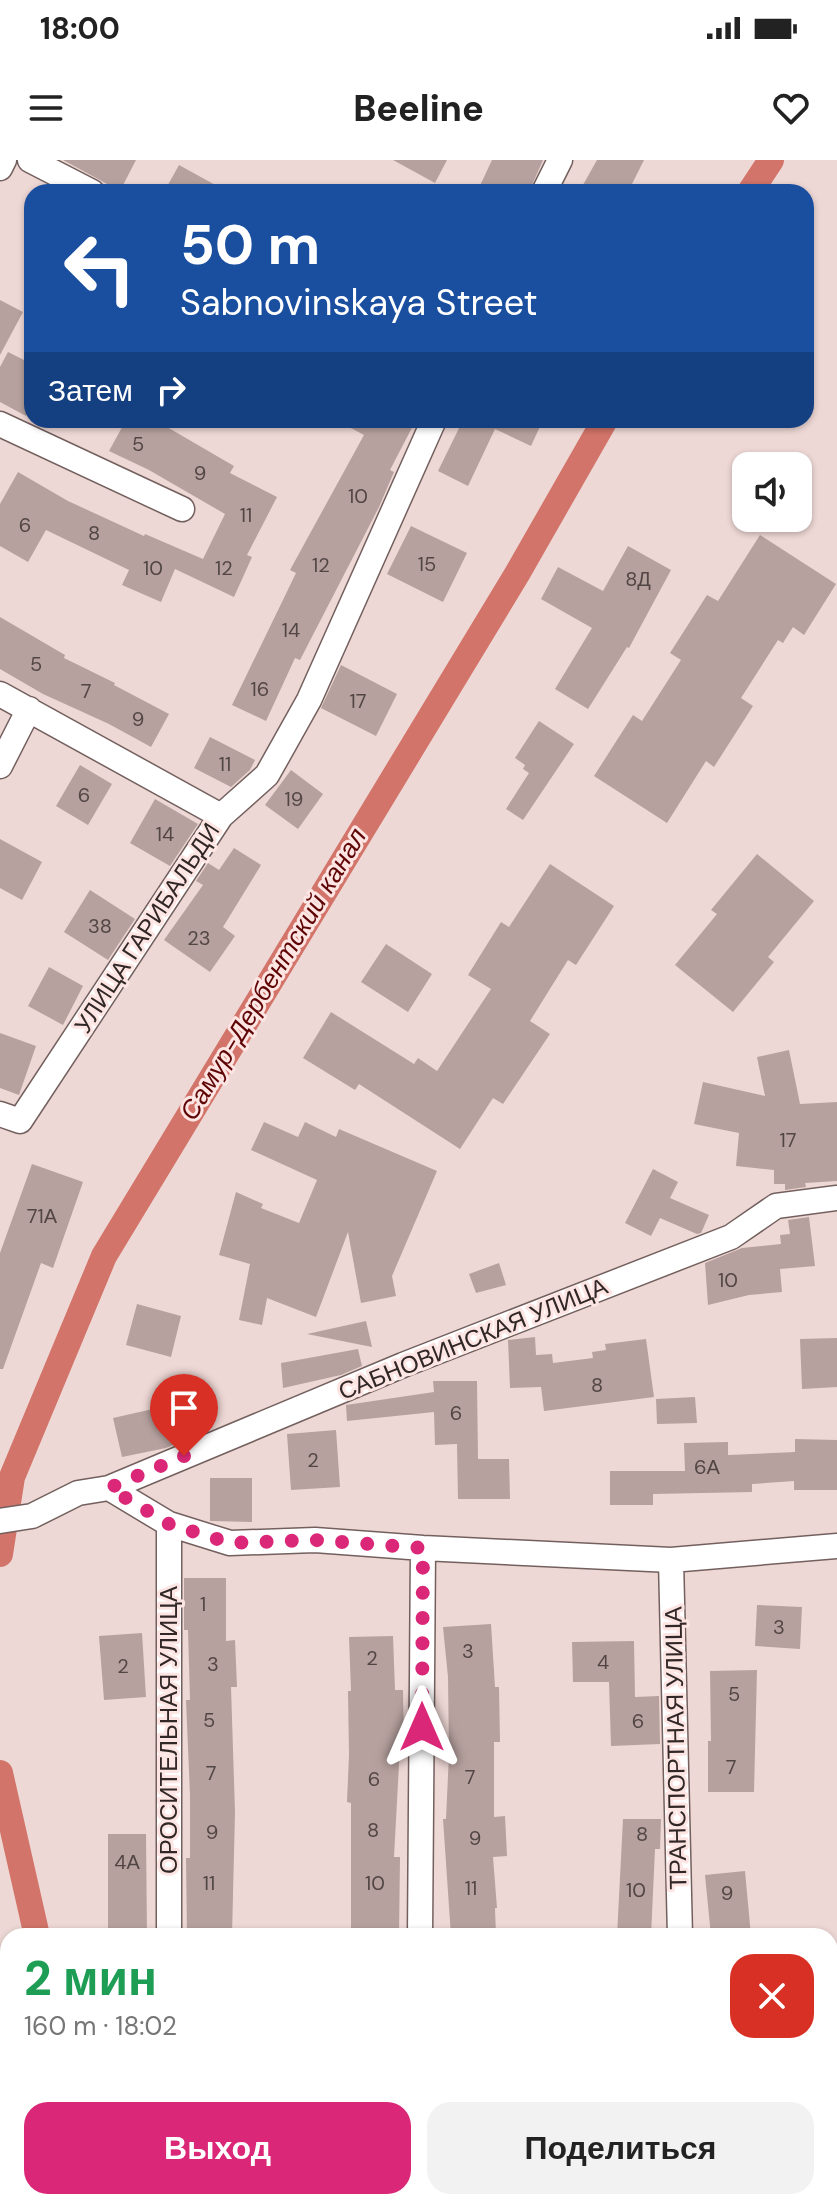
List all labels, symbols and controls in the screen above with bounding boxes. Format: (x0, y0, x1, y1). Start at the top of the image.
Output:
text: 18:00 (40, 9, 120, 48)
text: Beeline (353, 85, 484, 132)
icon: menu (24, 86, 68, 130)
icon: heart (769, 86, 813, 130)
text: 50 m (180, 208, 320, 281)
icon: left (48, 216, 152, 320)
text: Sabnovinskaya Street (180, 279, 538, 326)
icon: right (149, 368, 193, 412)
text: Затем (48, 371, 133, 410)
house number: 5 (132, 431, 144, 457)
map controls (732, 452, 812, 532)
button: sound (732, 452, 812, 532)
house number: 9 (194, 460, 206, 486)
house number: 10 (348, 483, 368, 509)
house number: 11 (240, 502, 252, 528)
house number: 6 (19, 512, 31, 538)
house number: 8 (88, 520, 100, 546)
house number: 15 (418, 551, 436, 577)
house number: 12 (312, 552, 330, 578)
house number: 10 (143, 555, 163, 581)
house number: 12 (215, 555, 233, 581)
house number: 8Д (625, 566, 651, 592)
house number: 14 (282, 617, 300, 643)
house number: 5 (30, 651, 42, 677)
house number: 16 (251, 676, 269, 702)
house number: 7 (81, 678, 91, 704)
house number: 17 (350, 688, 366, 714)
house number: 9 (132, 706, 144, 732)
house number: 11 (219, 751, 231, 777)
house number: 6 (78, 782, 90, 808)
house number: 19 (285, 786, 303, 812)
street label: УЛИЦА ГАРИБАЛЬДИ (67, 817, 226, 1039)
house number: 14 (156, 821, 174, 847)
water label: Самур-Дербентский канал (172, 821, 374, 1126)
house number: 38 (88, 913, 112, 939)
house number: 23 (187, 925, 211, 951)
house number: 17 (780, 1127, 796, 1153)
house number: 71А (27, 1203, 58, 1229)
house number: 10 (718, 1267, 738, 1293)
street label: САБНОВИНСКАЯ УЛИЦА (334, 1270, 612, 1407)
house number: 8 (591, 1372, 603, 1398)
pin (150, 1374, 218, 1456)
icon: arrive (162, 1386, 206, 1430)
house number: 6 (450, 1400, 462, 1426)
house number: 2 (307, 1447, 319, 1473)
house number: 6А (694, 1454, 721, 1480)
street label: ОРОСИТЕЛЬНАЯ УЛИЦА (153, 1586, 184, 1874)
house number: 1 (200, 1591, 206, 1617)
street label: ТРАНСПОРТНАЯ УЛИЦА (658, 1606, 693, 1890)
house number: 3 (773, 1614, 785, 1640)
house number: 3 (462, 1638, 474, 1664)
house number: 2 (366, 1645, 378, 1671)
house number: 4 (597, 1649, 609, 1675)
house number: 3 (207, 1651, 219, 1677)
house number: 2 (117, 1653, 129, 1679)
house number: 5 (728, 1681, 740, 1707)
position arrow (380, 1685, 464, 1769)
house number: 5 (203, 1707, 215, 1733)
house number: 6 (632, 1708, 644, 1734)
house number: 7 (726, 1754, 736, 1780)
house number: 7 (206, 1760, 216, 1786)
house number: 7 (465, 1764, 475, 1790)
house number: 6 (368, 1766, 380, 1792)
house number: 8 (367, 1817, 379, 1843)
house number: 9 (206, 1819, 218, 1845)
house number: 8 (636, 1821, 648, 1847)
house number: 9 (469, 1825, 481, 1851)
house number: 4А (114, 1849, 140, 1875)
house number: 11 (203, 1870, 215, 1896)
house number: 10 (365, 1870, 385, 1896)
house number: 11 (465, 1875, 477, 1901)
house number: 10 (626, 1877, 646, 1903)
house number: 9 (721, 1880, 733, 1906)
text: 2 мин (24, 1947, 157, 2010)
button: close (730, 1954, 814, 2038)
text: 160 m · 18:02 (24, 2009, 177, 2043)
button: Выход (24, 2102, 411, 2194)
button: Поделиться (427, 2102, 814, 2194)

